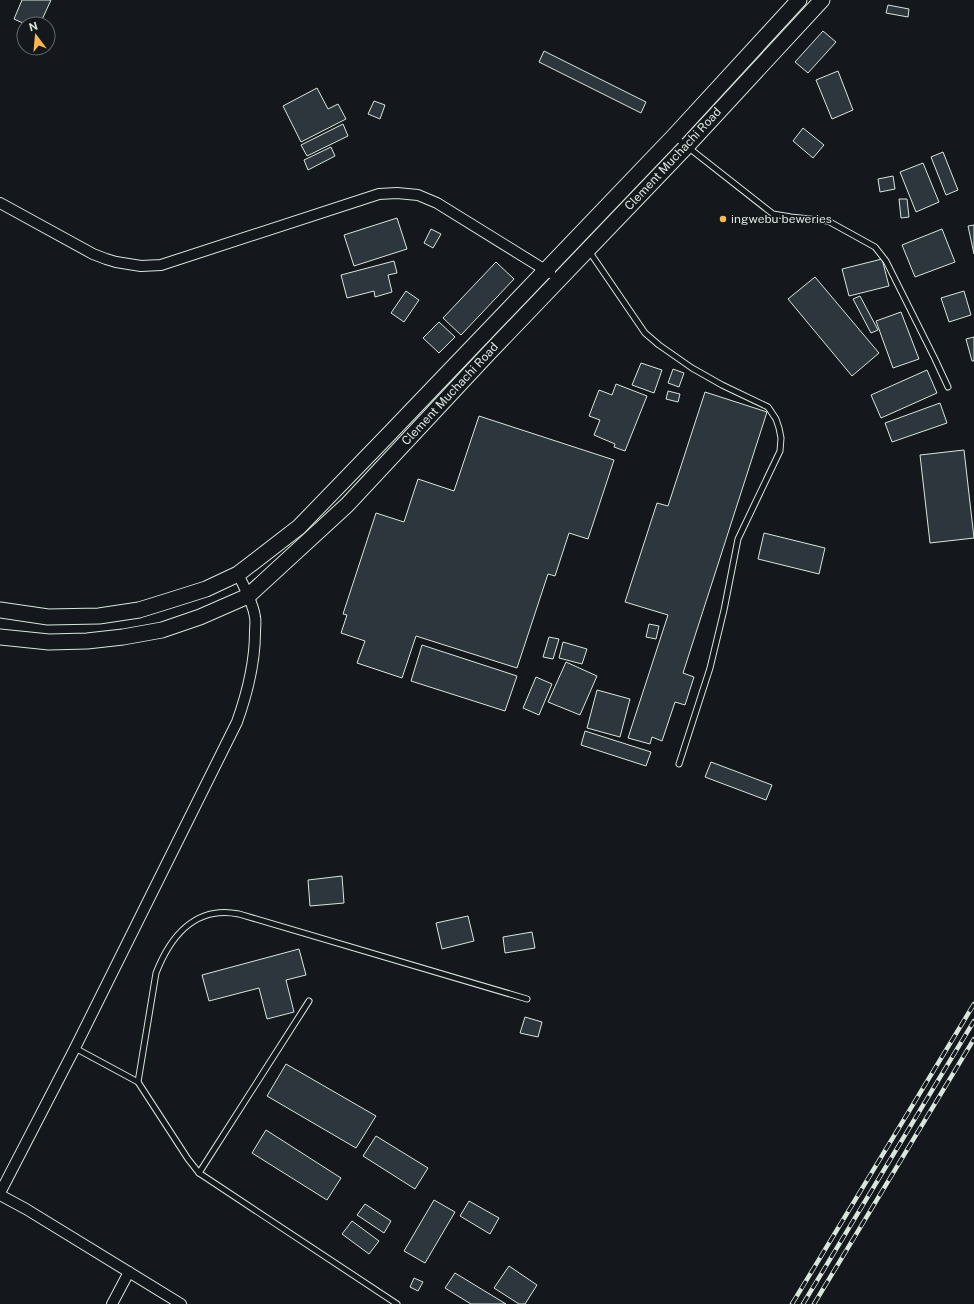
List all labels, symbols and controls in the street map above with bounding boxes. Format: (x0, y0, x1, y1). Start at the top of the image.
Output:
north arrow (16, 16, 56, 56)
text: N (27, 19, 39, 33)
street label: Clement Muchachi Road (622, 105, 724, 213)
place label: ingwebu beweries (731, 212, 832, 226)
marker: ingwebu beweries (718, 214, 728, 224)
street label: Clement Muchachi Road (399, 340, 501, 448)

